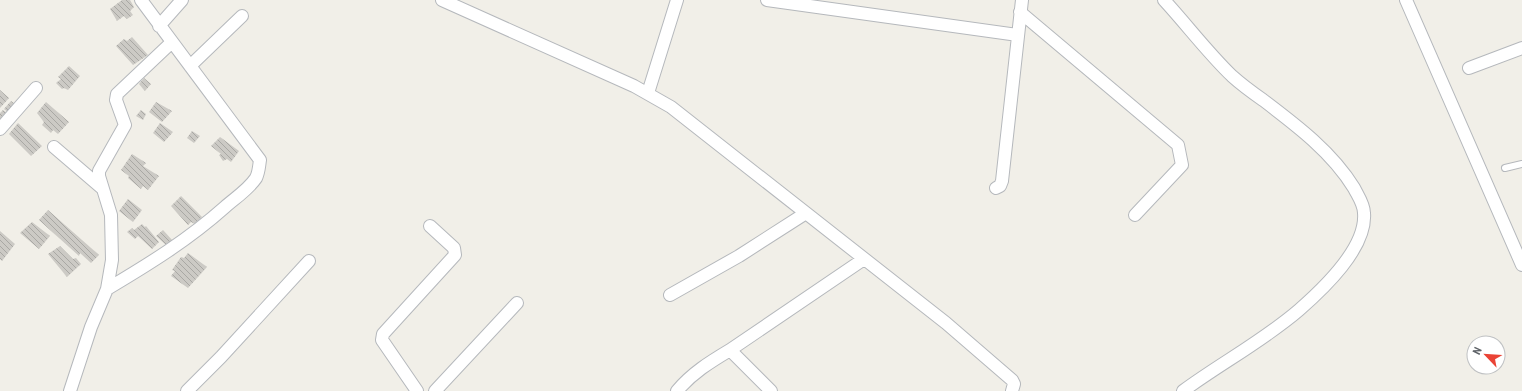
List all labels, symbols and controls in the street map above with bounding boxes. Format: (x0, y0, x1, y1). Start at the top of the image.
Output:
north arrow (1466, 335, 1506, 375)
text: N (1470, 345, 1485, 357)

